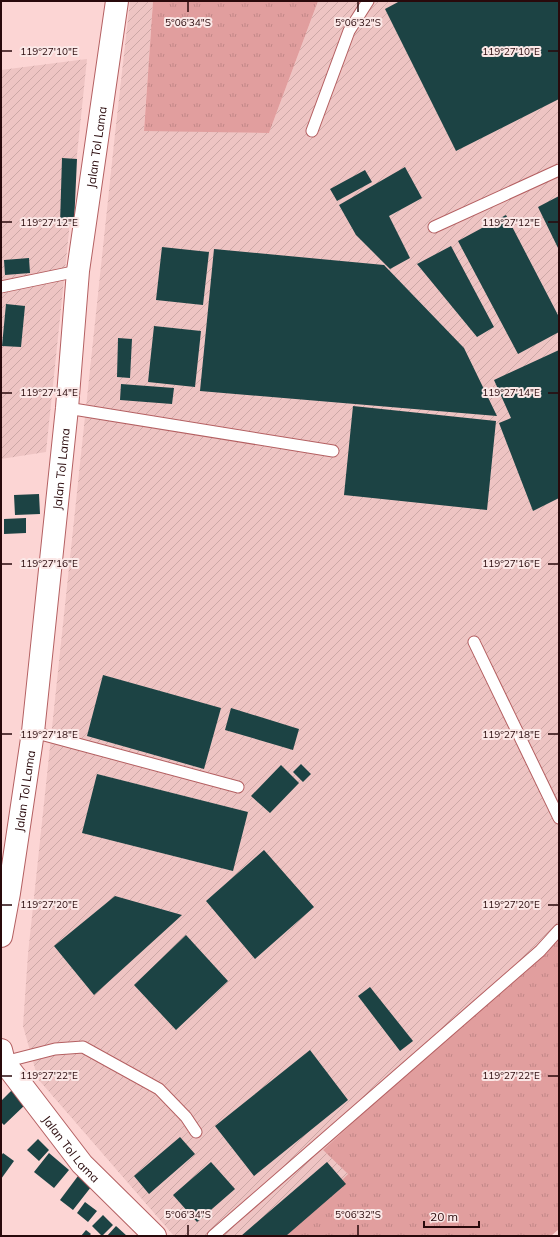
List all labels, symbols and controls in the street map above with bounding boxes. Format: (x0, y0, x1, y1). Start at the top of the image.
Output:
text: 5°06'34"S (165, 16, 211, 29)
text: 5°06'32"S (335, 16, 381, 29)
text: 119°27'10"E (20, 45, 78, 58)
text: 119°27'10"E (482, 45, 540, 58)
street label: Jalan Tol Lama (83, 105, 109, 189)
text: 119°27'12"E (20, 216, 78, 229)
text: 119°27'12"E (482, 216, 540, 229)
text: 119°27'14"E (20, 386, 78, 399)
text: 119°27'14"E (482, 386, 540, 399)
street label: Jalan Tol Lama (49, 427, 72, 511)
text: 119°27'16"E (20, 557, 78, 570)
text: 119°27'16"E (482, 557, 540, 570)
text: 119°27'18"E (20, 728, 78, 741)
text: 119°27'18"E (482, 728, 540, 741)
street label: Jalan Tol Lama (11, 749, 38, 833)
text: 119°27'20"E (20, 898, 78, 911)
text: 119°27'20"E (482, 898, 540, 911)
text: 119°27'22"E (20, 1069, 78, 1082)
text: 119°27'22"E (482, 1069, 540, 1082)
street label: Jalan Tol Lama (40, 1112, 103, 1185)
scale bar (424, 1203, 479, 1229)
text: 5°06'34"S (165, 1208, 211, 1221)
text: 5°06'32"S (335, 1208, 381, 1221)
text: 20 m (430, 1209, 458, 1224)

